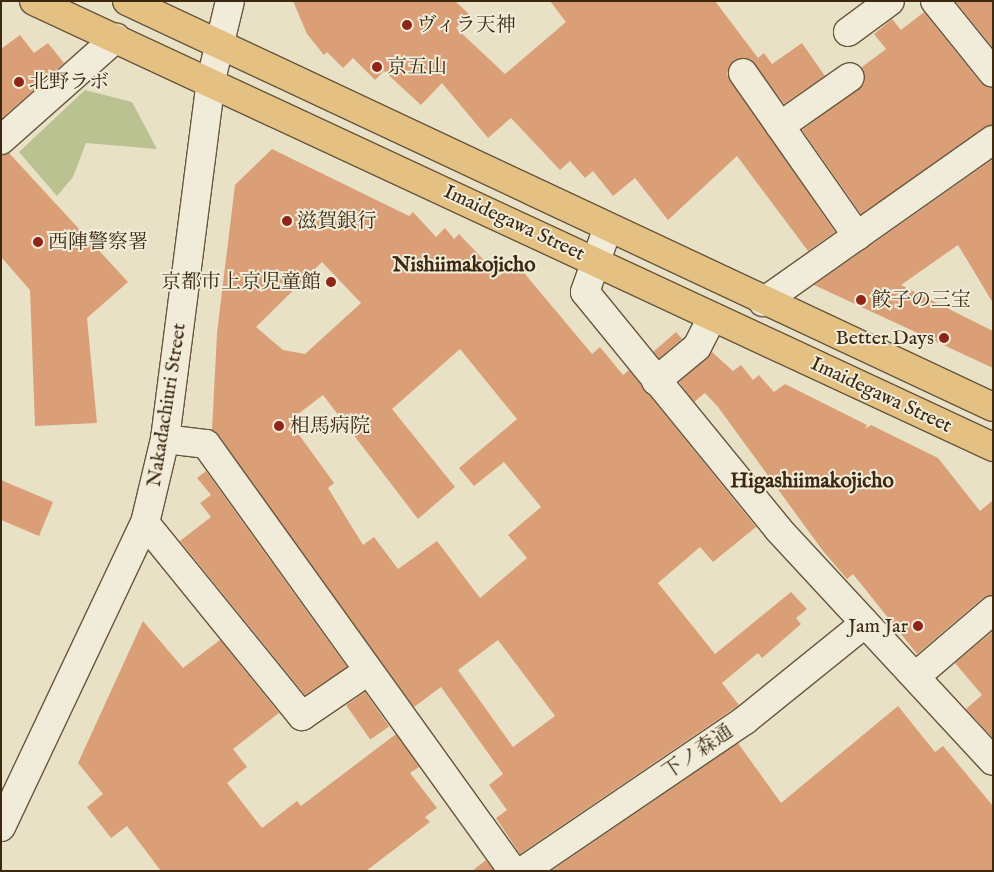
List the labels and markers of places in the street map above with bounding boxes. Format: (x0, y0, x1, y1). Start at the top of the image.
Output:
place label: ヴィラ天神 (417, 13, 517, 37)
marker: ヴィラ天神 (401, 19, 413, 31)
place label: 京五山 (387, 55, 447, 79)
marker: 京五山 (371, 61, 383, 73)
place label: 北野ラボ (29, 70, 109, 94)
marker: 北野ラボ (13, 76, 25, 88)
place label: 滋賀銀行 (297, 209, 377, 233)
marker: 滋賀銀行 (281, 215, 293, 227)
place label: 西陣警察署 (48, 230, 148, 254)
marker: 西陣警察署 (32, 236, 44, 248)
place label: 京都市上京児童館 (161, 270, 321, 294)
marker: 京都市上京児童館 (325, 276, 337, 288)
place label: 餃子の三宝 (871, 288, 971, 312)
marker: 餃子の三宝 (855, 294, 867, 306)
place label: Better Days (836, 326, 934, 350)
marker: Better Days (938, 332, 950, 344)
place label: 相馬病院 (290, 414, 370, 438)
marker: 相馬病院 (272, 419, 286, 433)
place label: Jam Jar (848, 614, 908, 638)
marker: Jam Jar (912, 620, 924, 632)

